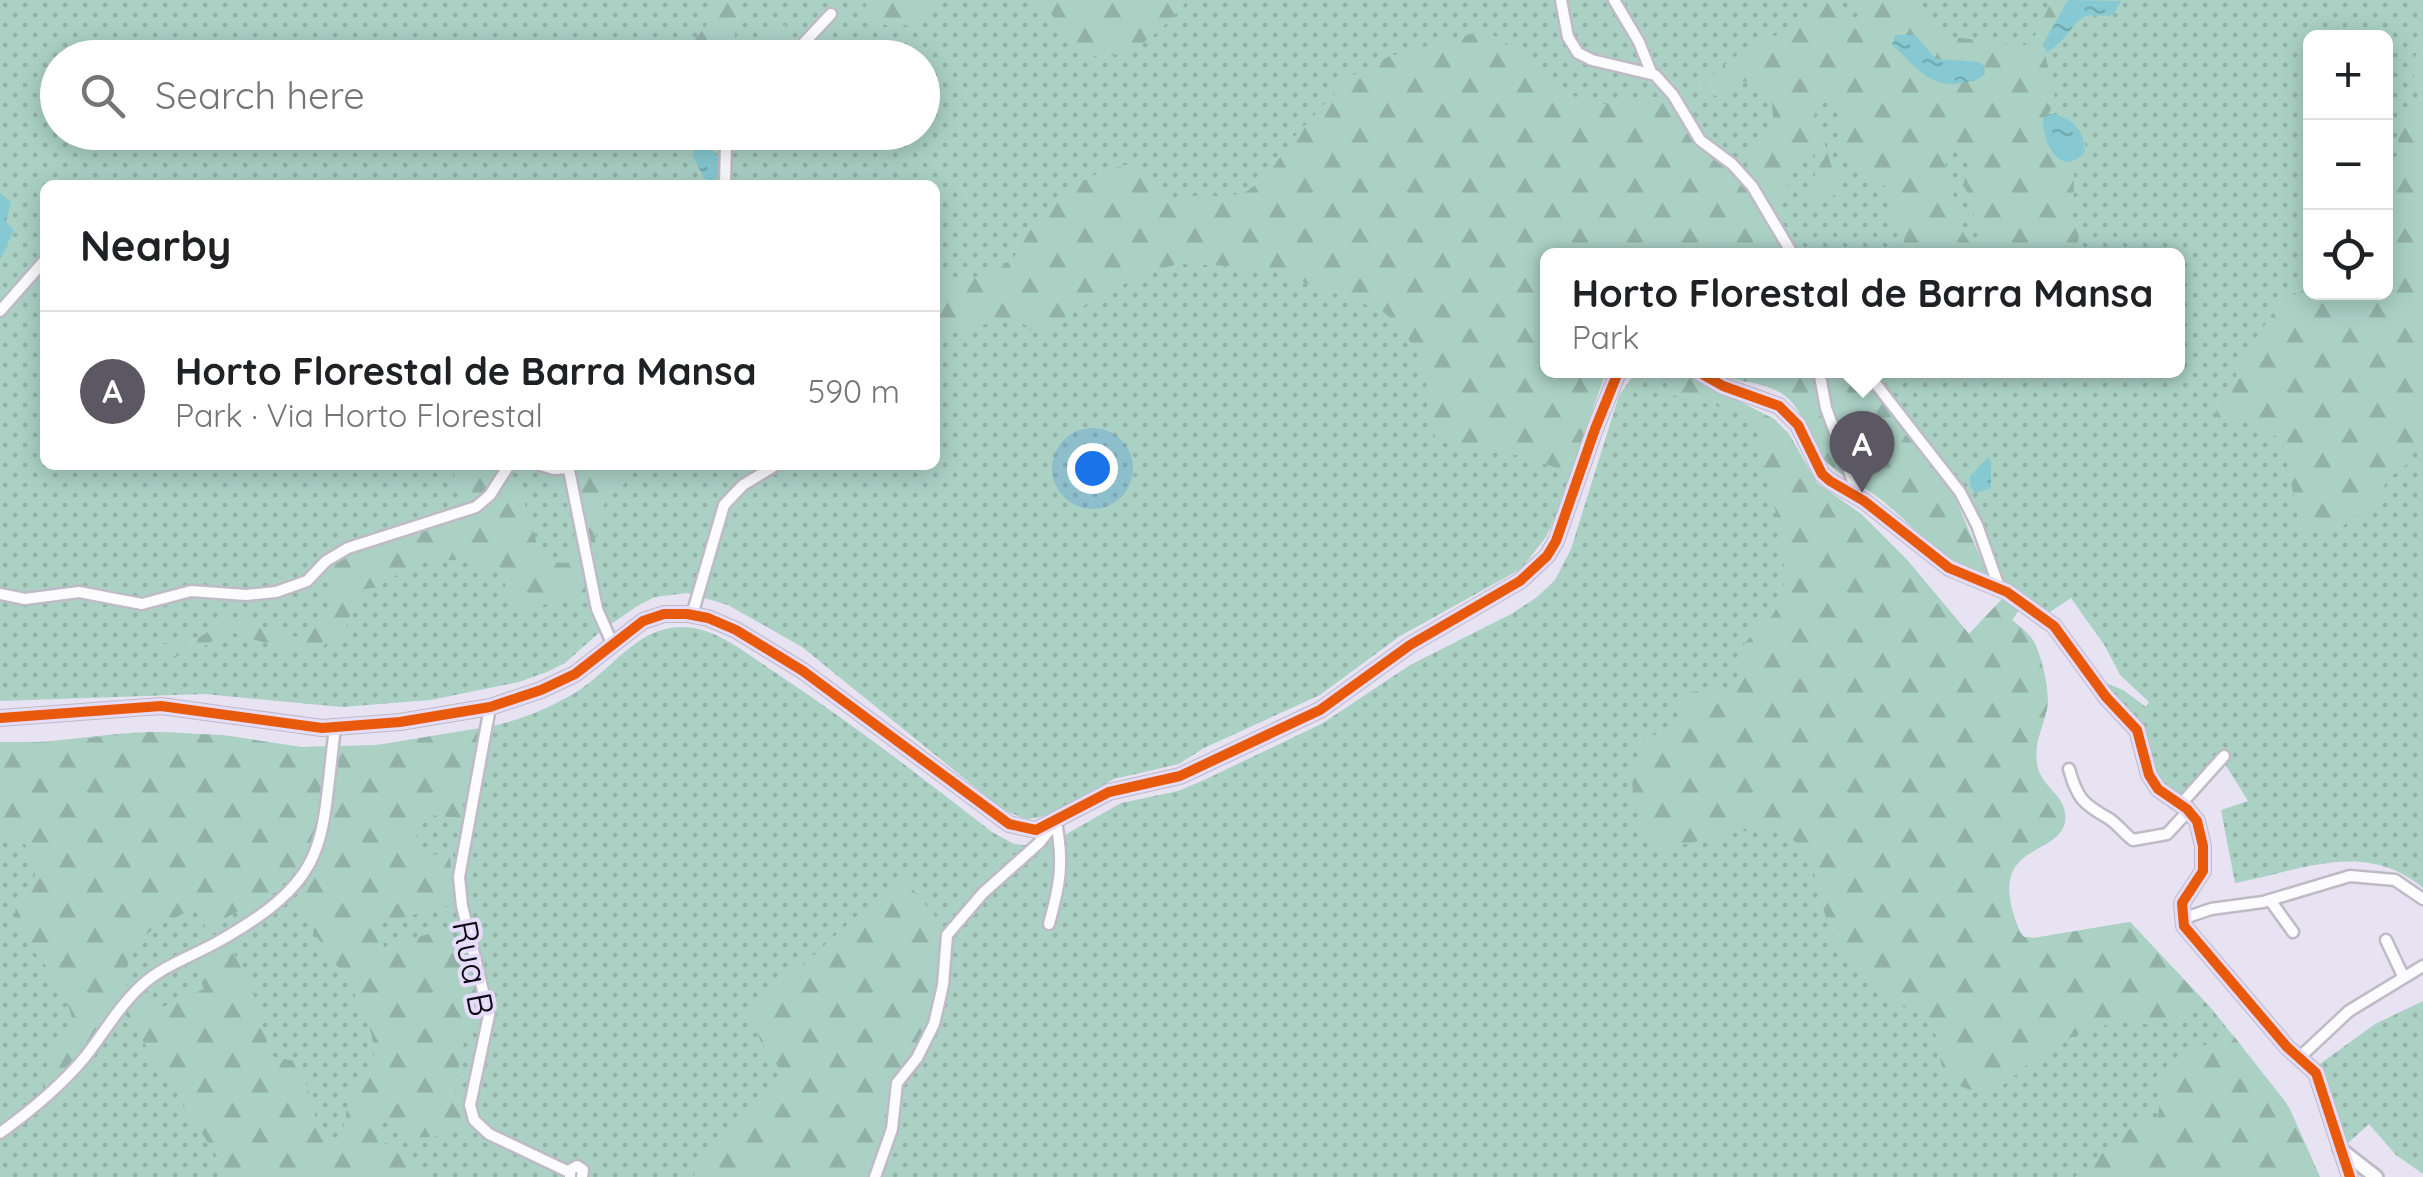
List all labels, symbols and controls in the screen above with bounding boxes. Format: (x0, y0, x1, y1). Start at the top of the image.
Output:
map controls (2303, 30, 2393, 300)
button: + (2303, 30, 2393, 120)
search box (40, 40, 940, 150)
icon: search (75, 68, 130, 123)
text: Search here (155, 71, 365, 119)
button: − (2303, 120, 2393, 210)
button: locate (2303, 210, 2393, 300)
text: Nearby (80, 219, 231, 272)
popup (1540, 248, 2185, 378)
text: Horto Florestal de Barra Mansa (1572, 269, 2153, 317)
text: Park (1572, 317, 1639, 357)
text: Horto Florestal de Barra Mansa (175, 347, 757, 395)
text: A (102, 371, 123, 411)
text: 590 m (808, 371, 900, 411)
text: Park · Via Horto Florestal (175, 395, 543, 435)
pin: A (1830, 410, 1894, 493)
your location (1067, 443, 1118, 494)
street label: Rua B (443, 916, 505, 1020)

